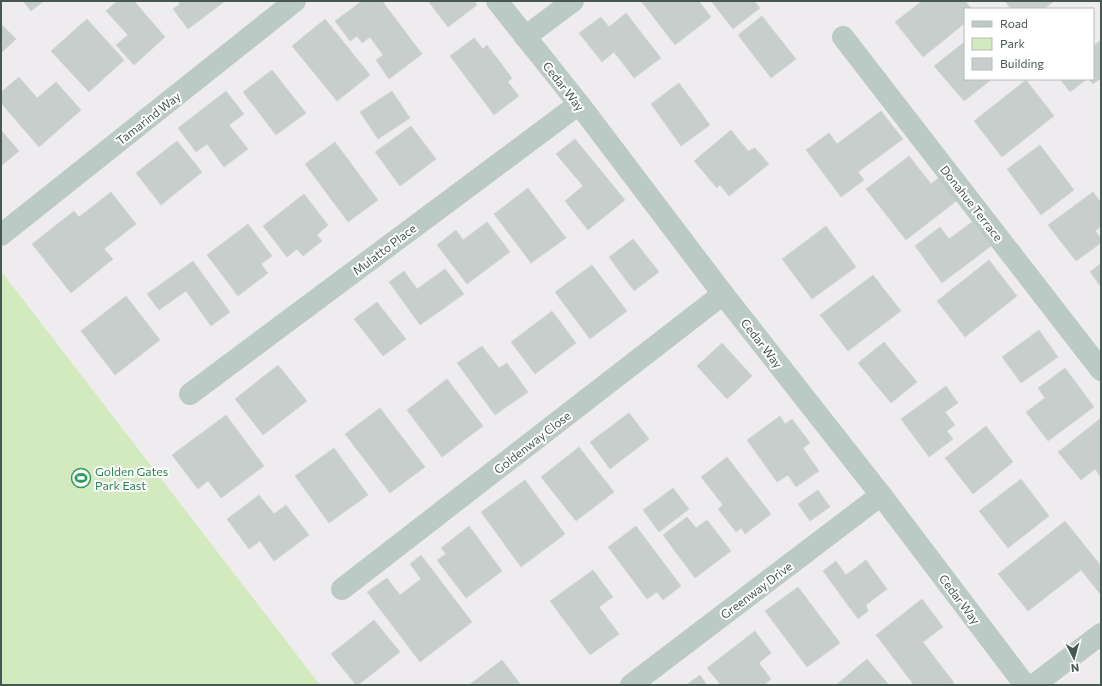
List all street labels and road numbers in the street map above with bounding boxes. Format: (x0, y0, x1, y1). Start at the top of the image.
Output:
street label: Cedar Way (540, 59, 588, 113)
street label: Tamarind Way (113, 89, 183, 147)
street label: Donahue Terrace (938, 162, 1006, 244)
street label: Mulatto Place (350, 221, 418, 277)
street label: Cedar Way (738, 316, 786, 370)
street label: Goldenway Close (491, 408, 573, 476)
street label: Greenway Drive (717, 559, 795, 621)
street label: Cedar Way (937, 571, 983, 627)

